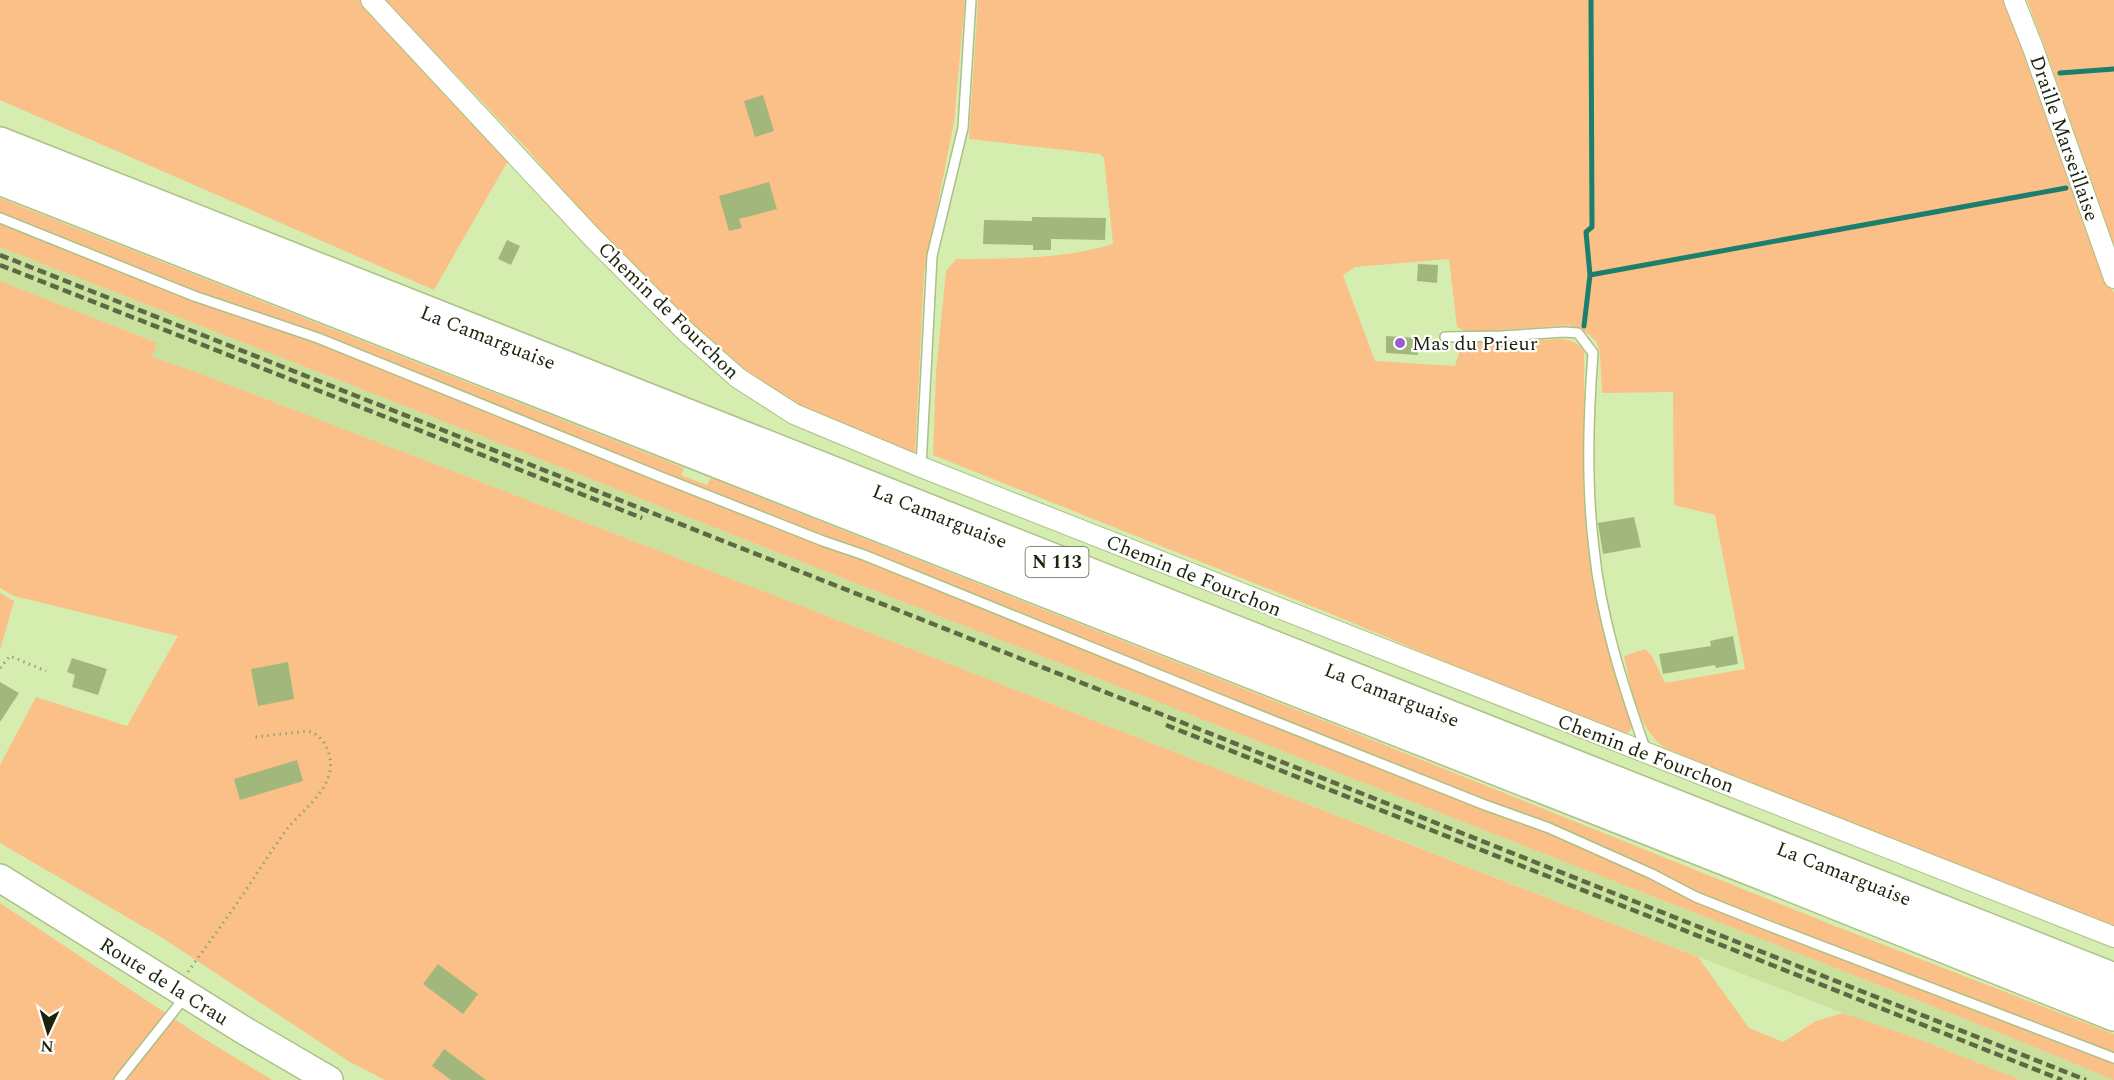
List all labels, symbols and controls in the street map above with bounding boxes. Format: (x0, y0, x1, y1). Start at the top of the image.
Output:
street label: Draille Marseillaise (2022, 51, 2107, 225)
street label: Chemin de Fourchon (591, 235, 746, 386)
street label: La Camarguaise (416, 298, 560, 378)
place label: Mas du Prieur (1412, 329, 1538, 359)
marker: Mas du Prieur (1393, 336, 1407, 350)
street label: La Camarguaise (868, 476, 1012, 557)
street label: Chemin de Fourchon (1101, 527, 1286, 625)
road number: N 113 (1026, 547, 1088, 577)
street label: La Camarguaise (1320, 655, 1464, 736)
street label: Chemin de Fourchon (1553, 706, 1738, 801)
street label: La Camarguaise (1772, 834, 1916, 914)
street label: Route de la Crau (94, 930, 234, 1033)
north arrow (18, 1002, 78, 1062)
text: N (40, 1034, 54, 1058)

